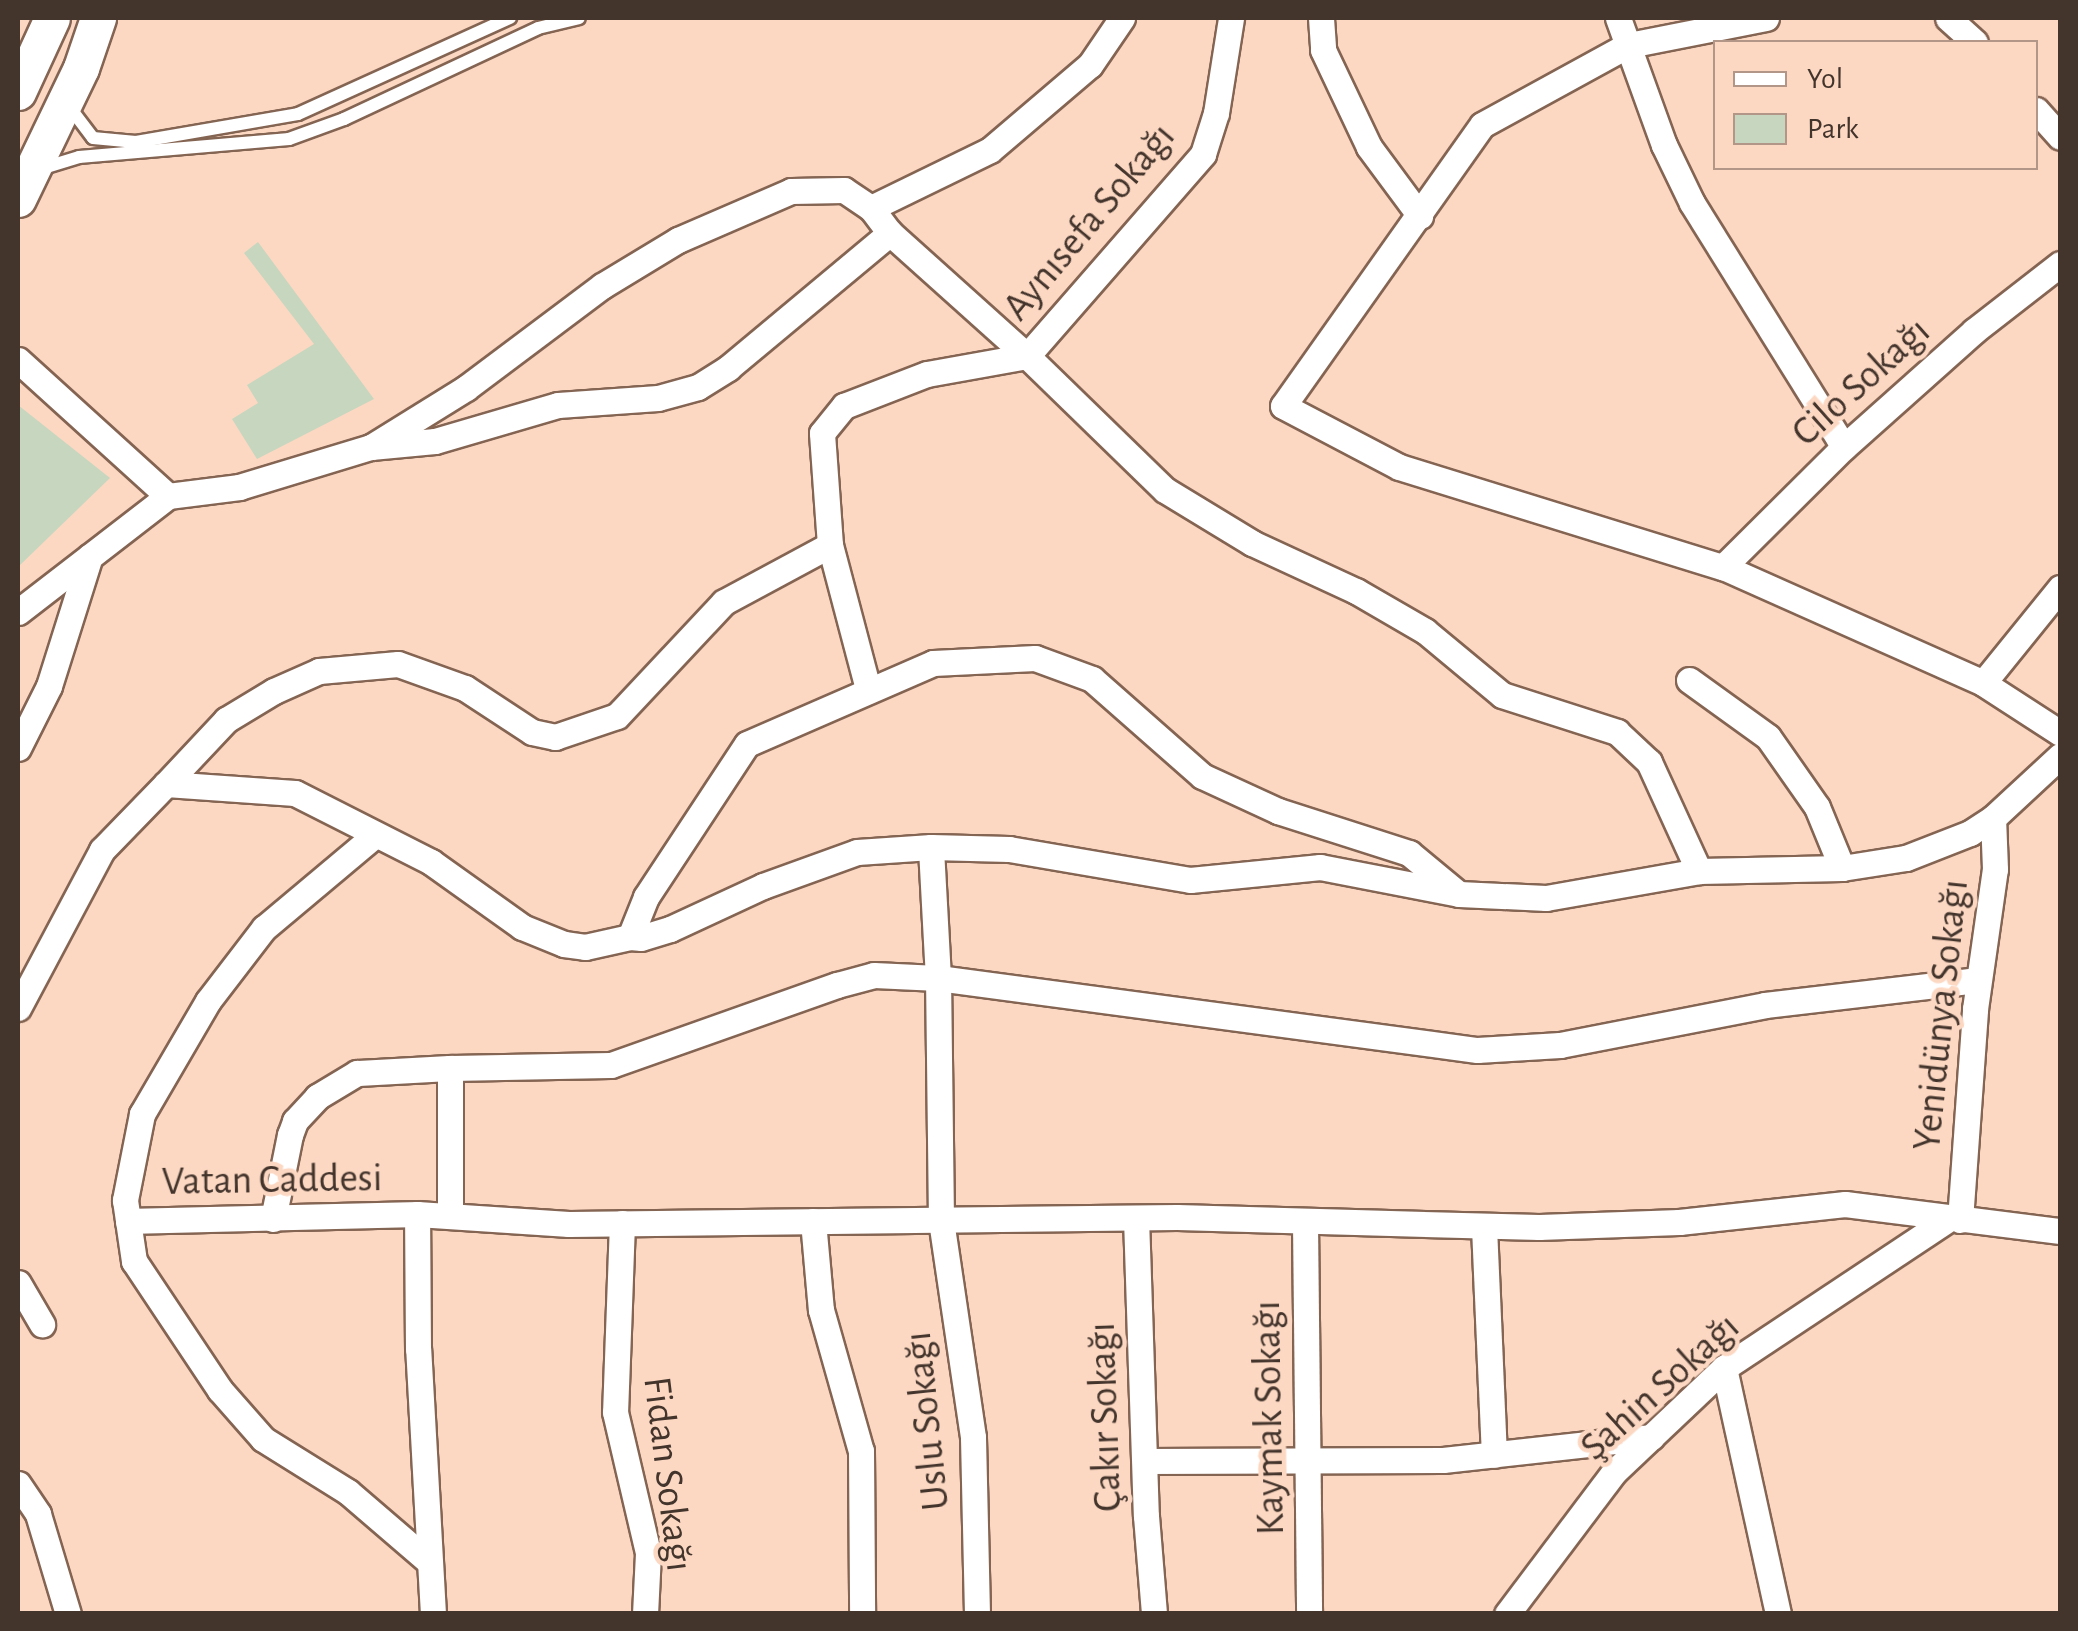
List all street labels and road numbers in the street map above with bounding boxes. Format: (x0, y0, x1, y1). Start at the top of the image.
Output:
street label: Aynısefa Sokağı (993, 114, 1185, 330)
street label: Cilo Sokağı (1782, 307, 1940, 457)
street label: Yenidünya Sokağı (1903, 877, 1979, 1153)
street label: Vatan Caddesi (161, 1154, 383, 1206)
street label: Kaymak Sokağı (1243, 1300, 1295, 1536)
street label: Şahin Sokağı (1571, 1303, 1749, 1471)
street label: Çakır Sokağı (1078, 1321, 1132, 1513)
street label: Uslu Sokağı (894, 1329, 960, 1513)
street label: Fidan Sokağı (632, 1374, 704, 1574)

